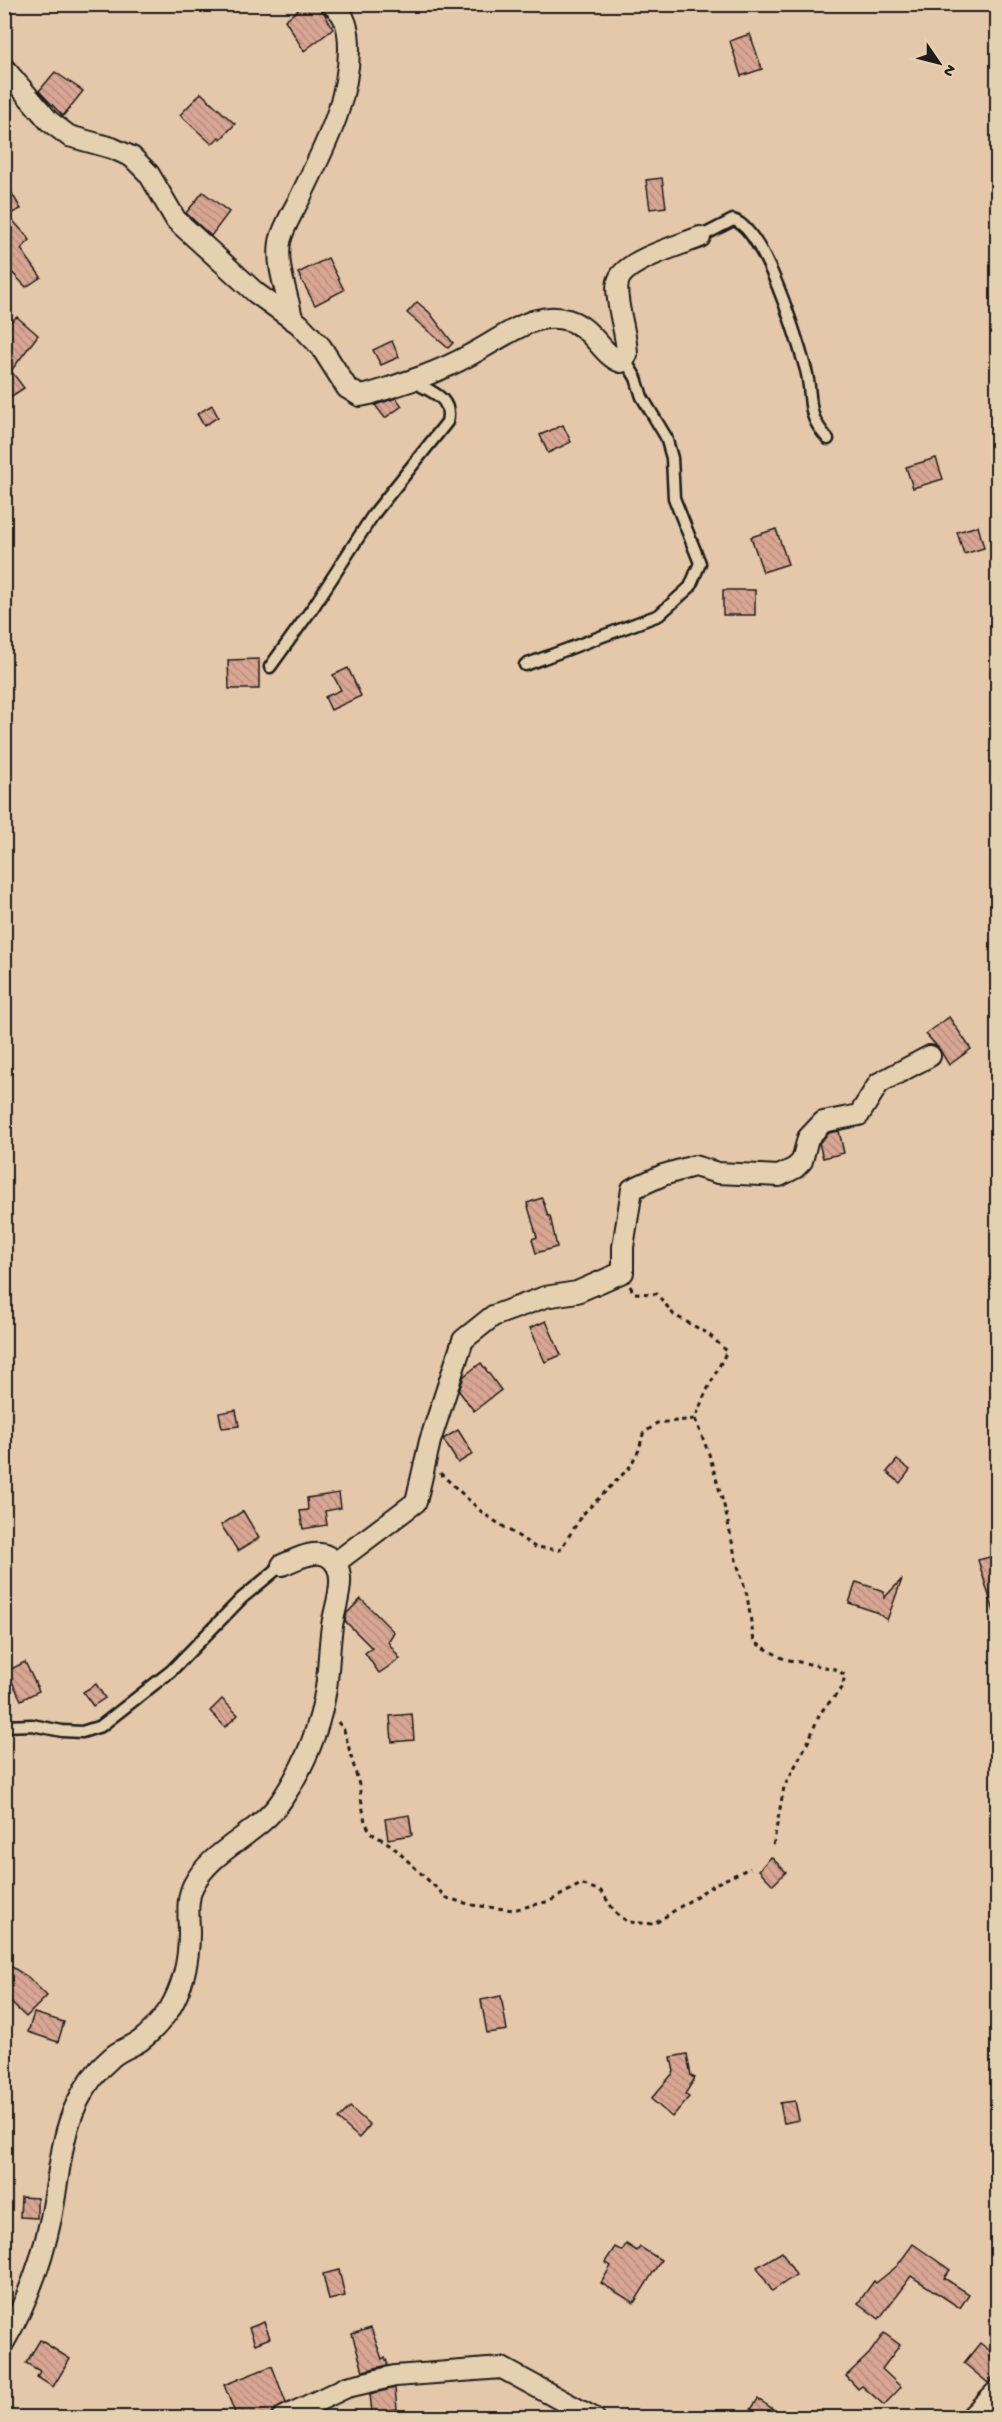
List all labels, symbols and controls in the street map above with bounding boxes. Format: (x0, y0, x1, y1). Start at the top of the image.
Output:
north arrow (909, 33, 969, 93)
text: N (937, 60, 959, 80)

